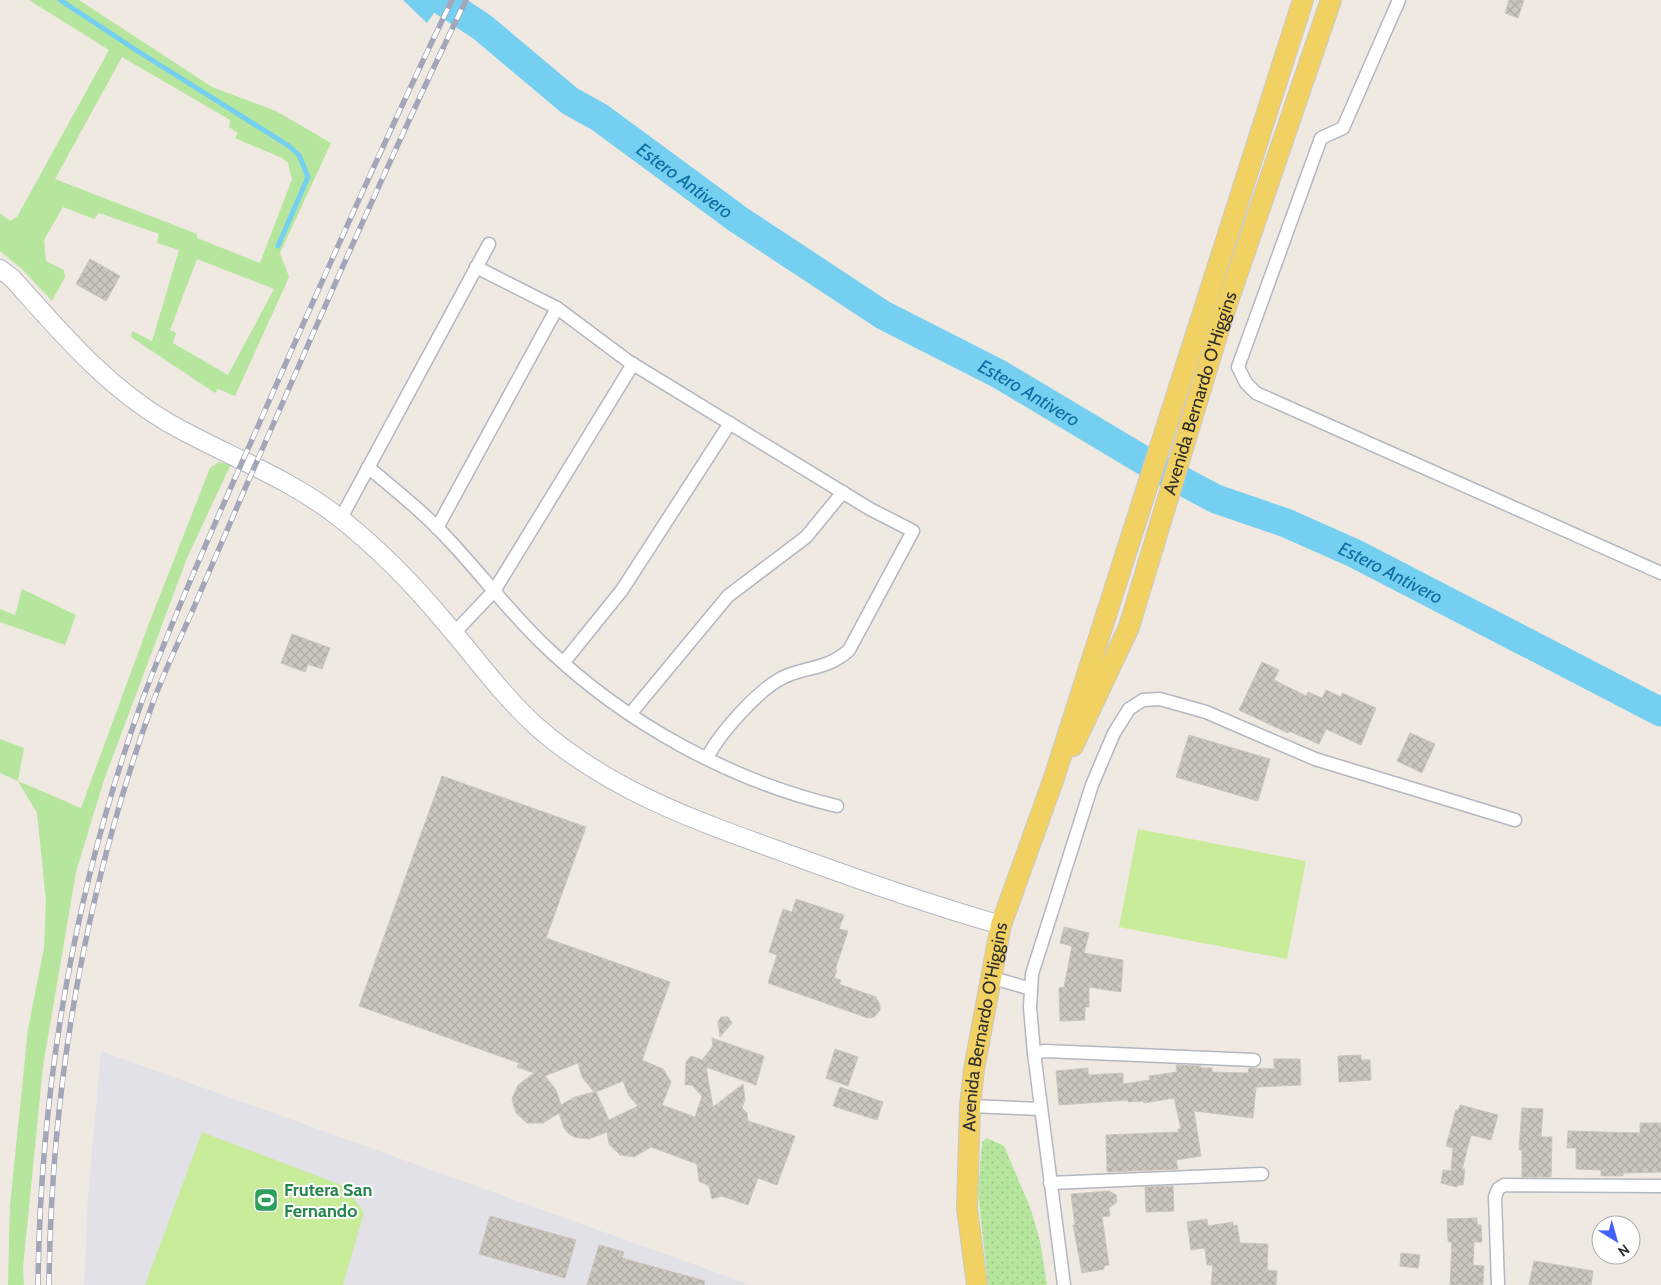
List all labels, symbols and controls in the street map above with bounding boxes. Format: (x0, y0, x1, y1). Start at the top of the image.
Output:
water label: Estero Antivero (632, 138, 738, 224)
street label: Avenida Bernardo O'Higgins (1159, 288, 1242, 498)
water label: Estero Antivero (974, 354, 1084, 432)
water label: Estero Antivero (1335, 537, 1447, 609)
street label: Avenida Bernardo O'Higgins (958, 921, 1012, 1132)
place label: Frutera San Fernando (284, 1179, 372, 1222)
sports icon: Frutera San Fernando (253, 1187, 279, 1213)
north arrow (1591, 1215, 1641, 1265)
text: N (1614, 1240, 1633, 1261)

